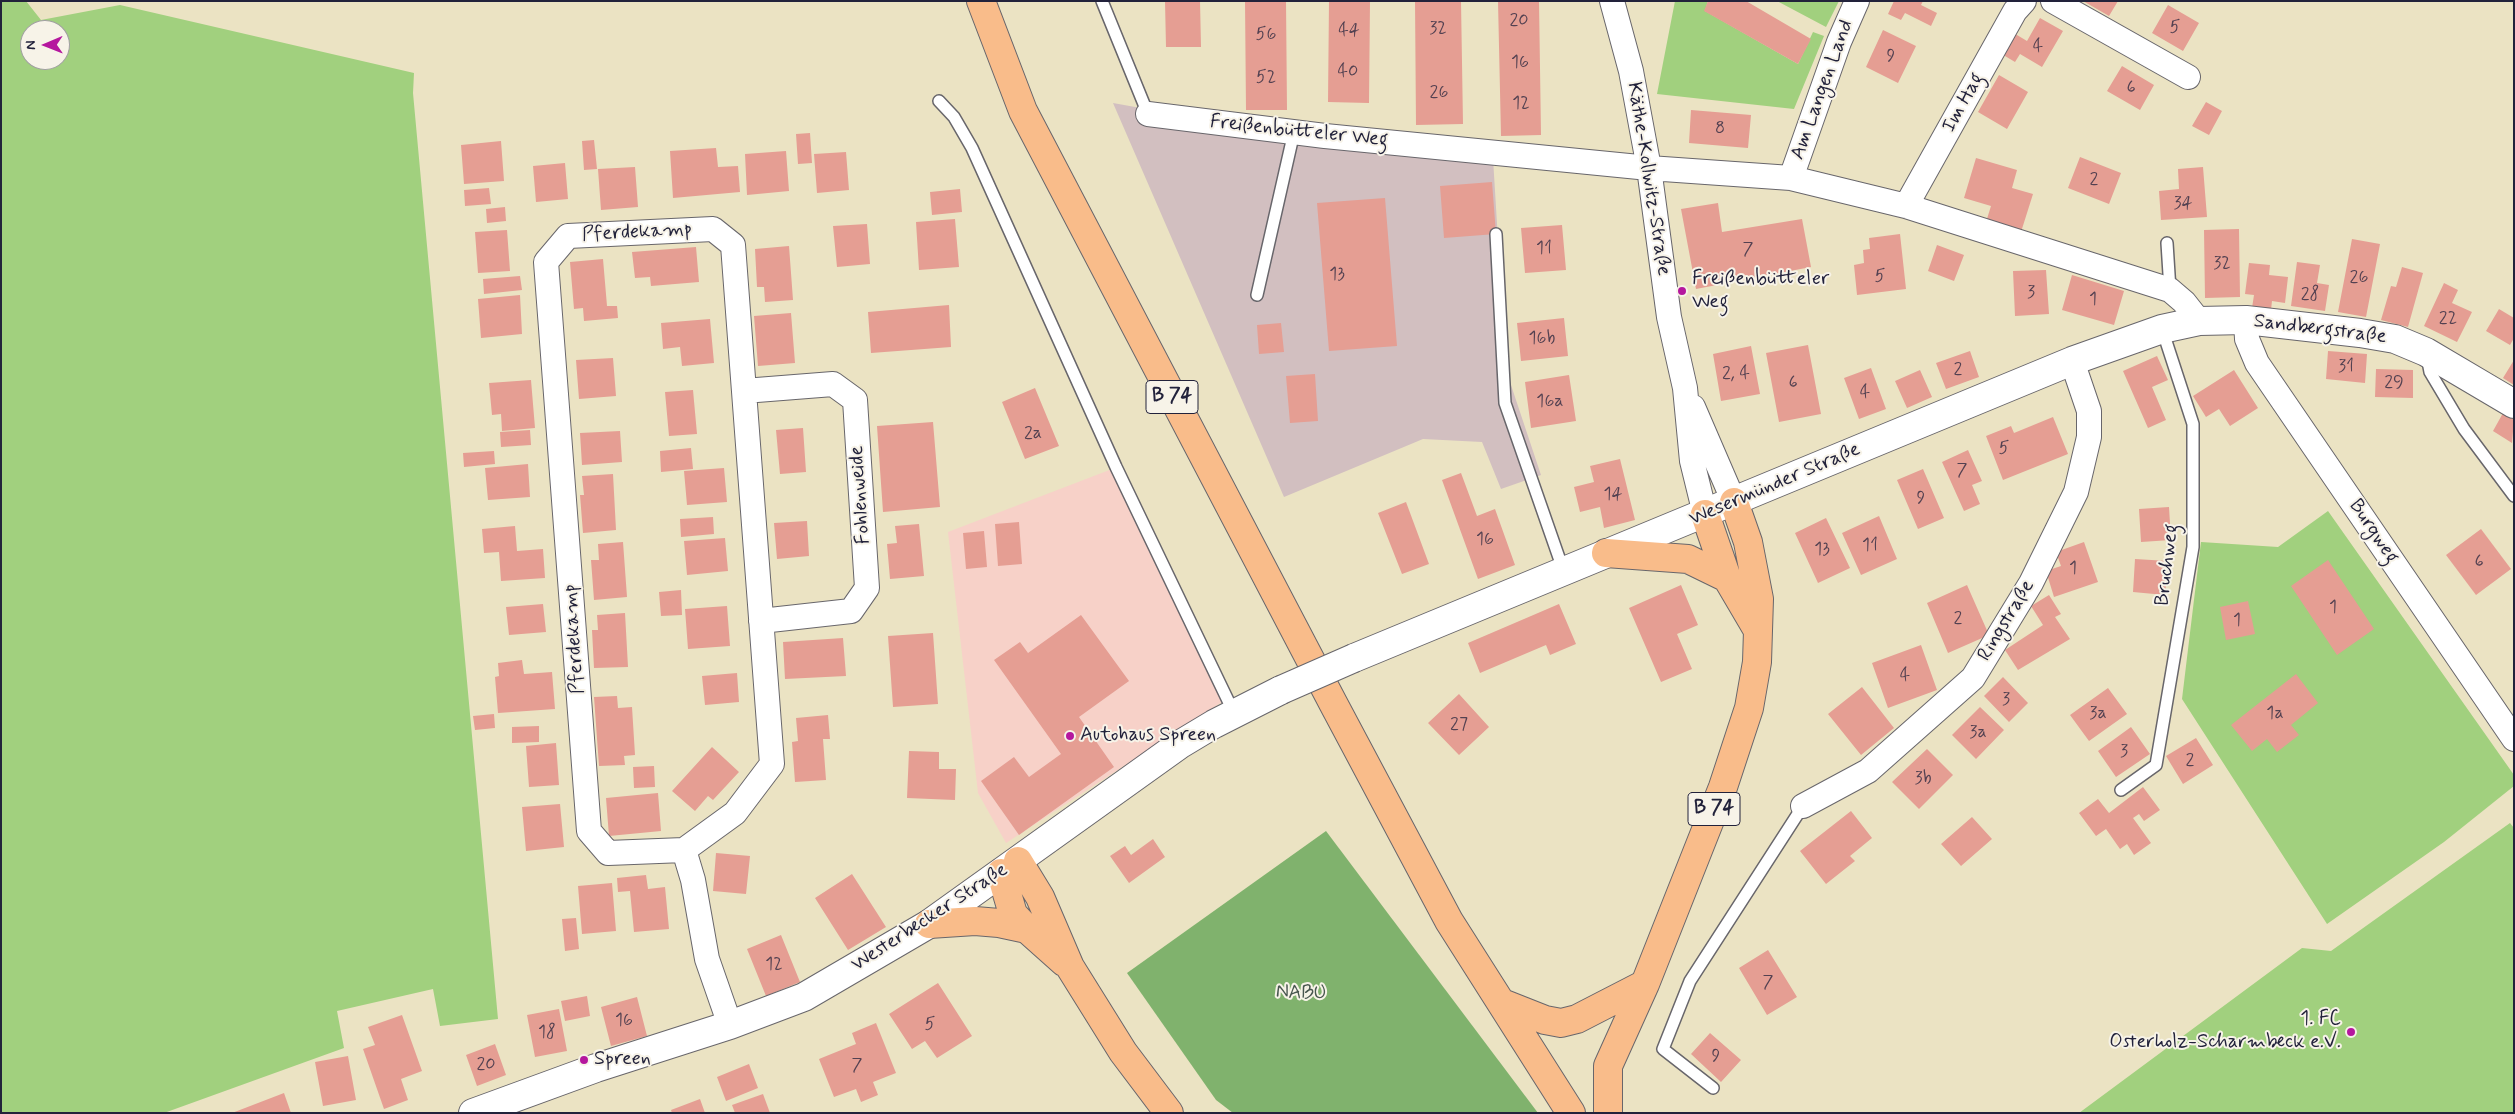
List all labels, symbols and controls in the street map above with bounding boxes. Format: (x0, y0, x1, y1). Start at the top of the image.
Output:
house number: 20 (1509, 10, 1529, 32)
street label: Am Langen Land (1787, 17, 1859, 163)
house number: 5 (2170, 17, 2180, 39)
house number: 32 (1429, 18, 1447, 40)
north arrow (20, 20, 70, 70)
house number: 44 (1338, 20, 1360, 42)
house number: 56 (1256, 24, 1276, 46)
house number: 4 (2033, 36, 2043, 58)
text: N (22, 40, 40, 50)
house number: 9 (1887, 46, 1895, 68)
house number: 16 (1511, 52, 1529, 74)
house number: 40 (1338, 61, 1358, 83)
house number: 52 (1256, 67, 1276, 89)
street label: Im Hag (1938, 69, 1990, 137)
house number: 6 (2126, 77, 2136, 99)
street label: Käthe-Kollwitz-Straße (1621, 81, 1675, 277)
house number: 26 (1430, 82, 1448, 104)
house number: 12 (1512, 93, 1530, 115)
street label: Freißenbütteler Weg (1209, 111, 1389, 153)
house number: 8 (1715, 118, 1725, 140)
house number: 2 (2090, 169, 2098, 191)
house number: 34 (2173, 193, 2193, 215)
street label: Pferdekamp (581, 218, 693, 248)
house number: 11 (1536, 238, 1552, 260)
house number: 7 (1743, 239, 1753, 261)
house number: 32 (2213, 253, 2231, 275)
house number: 13 (1329, 264, 1345, 286)
house number: 5 (1875, 266, 1885, 288)
house number: 26 (2350, 267, 2368, 289)
place label: Freißenbütteler Weg (1692, 268, 1829, 315)
house number: 3 (2027, 282, 2035, 304)
house number: 28 (2301, 284, 2319, 306)
marker: Freißenbütteler Weg (1676, 285, 1688, 297)
house number: 1 (2089, 289, 2097, 311)
house number: 22 (2439, 308, 2457, 330)
street label: Sandbergstraße (2252, 310, 2388, 350)
house number: 16b (1529, 328, 1555, 350)
house number: 31 (2338, 356, 2354, 378)
house number: 2 (1954, 359, 1962, 381)
house number: 2, 4 (1722, 363, 1750, 385)
house number: 6 (1788, 372, 1798, 394)
house number: 29 (2384, 372, 2404, 394)
road number: B 74 (1146, 381, 1198, 414)
house number: 4 (1860, 382, 1870, 404)
house number: 16a (1536, 391, 1564, 413)
house number: 2a (1024, 423, 1042, 445)
street label: Wesermünder Straße (1686, 438, 1864, 532)
house number: 5 (1999, 438, 2009, 460)
street label: Fohlenweide (846, 445, 876, 545)
house number: 7 (1957, 460, 1967, 482)
house number: 14 (1604, 484, 1622, 506)
house number: 9 (1917, 488, 1925, 510)
street label: Burgweg (2343, 495, 2403, 569)
street label: Bruchweg (2151, 523, 2185, 607)
house number: 16 (1476, 529, 1494, 551)
house number: 11 (1862, 535, 1878, 557)
house number: 13 (1814, 539, 1830, 561)
house number: 6 (2474, 551, 2484, 573)
house number: 1 (2069, 558, 2077, 580)
street label: Ringstraße (1973, 576, 2041, 666)
street label: Pferdekamp (559, 583, 591, 695)
house number: 1 (2329, 597, 2337, 619)
house number: 2 (1954, 608, 1962, 630)
house number: 1 (2233, 610, 2241, 632)
house number: 4 (1900, 665, 1910, 687)
house number: 3 (2002, 689, 2010, 711)
house number: 3a (2089, 703, 2107, 725)
house number: 1a (2266, 703, 2284, 725)
house number: 27 (1450, 714, 1468, 736)
house number: 3a (1969, 722, 1987, 744)
place label: Autohaus Spreen (1080, 724, 1216, 748)
marker: Autohaus Spreen (1064, 730, 1076, 742)
house number: 3 (2120, 741, 2128, 763)
house number: 2 (2186, 750, 2194, 772)
house number: 3b (1915, 768, 1931, 790)
road number: B 74 (1688, 792, 1740, 826)
street label: Westerbecker Straße (847, 858, 1013, 978)
house number: 12 (765, 954, 783, 976)
house number: 7 (1763, 972, 1773, 994)
park label: NABU (1276, 982, 1326, 1006)
place label: 1. FC Osterholz-Scharmbeck e.V. (2109, 1008, 2341, 1055)
house number: 16 (615, 1010, 633, 1032)
house number: 5 (925, 1014, 935, 1036)
house number: 18 (538, 1022, 556, 1044)
marker: 1. FC Osterholz-Scharmbeck e.V. (2345, 1026, 2357, 1038)
house number: 9 (1712, 1046, 1720, 1068)
place label: Spreen (594, 1048, 651, 1072)
house number: 20 (476, 1054, 496, 1076)
marker: Spreen (578, 1054, 590, 1066)
house number: 7 (852, 1055, 862, 1077)

